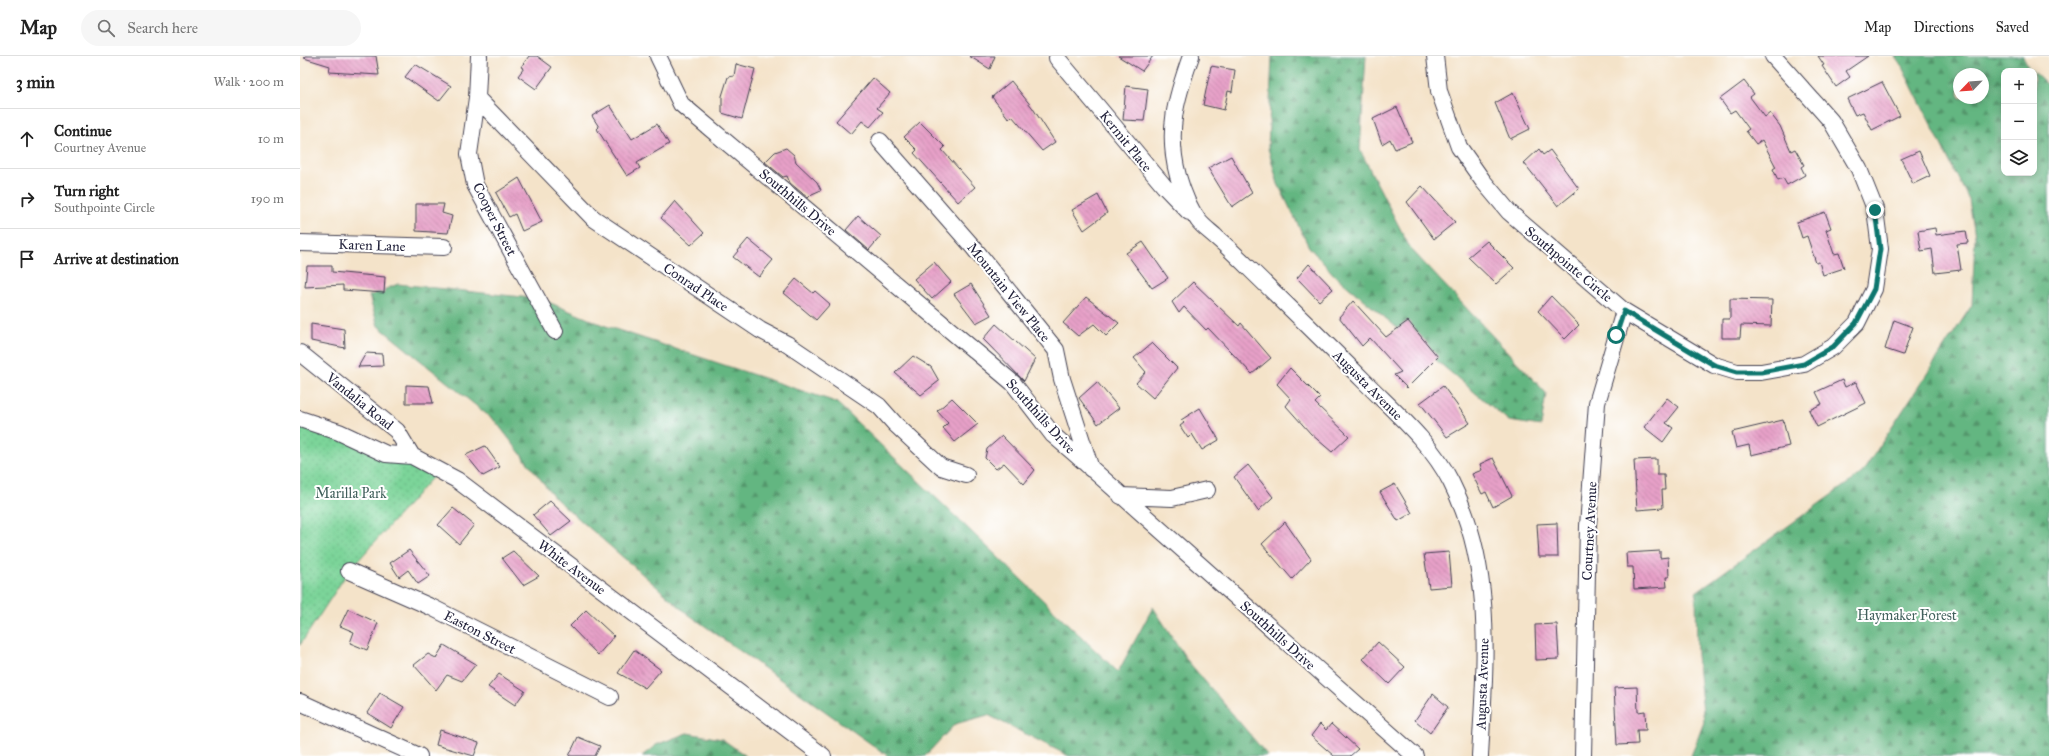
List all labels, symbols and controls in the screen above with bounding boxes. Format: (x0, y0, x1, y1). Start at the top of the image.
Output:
search box (81, 10, 361, 46)
text: Map (20, 16, 57, 39)
icon: search (95, 17, 117, 39)
text: Search here (127, 19, 198, 37)
text: Map (1864, 19, 1891, 36)
text: Directions (1913, 19, 1974, 36)
text: Saved (1996, 19, 2029, 36)
north arrow (1953, 68, 1989, 104)
map controls (2001, 68, 2037, 176)
button: + (2001, 68, 2037, 104)
text: 3 min (16, 72, 55, 93)
text: Walk · 200 m (214, 74, 284, 90)
button: − (2001, 104, 2037, 140)
street label: Kermit Place (1096, 107, 1156, 175)
text: Continue (54, 122, 112, 140)
icon: ahead (16, 128, 38, 150)
text: 10 m (258, 131, 284, 147)
text: Courtney Avenue (54, 140, 146, 156)
button: layers (2001, 140, 2037, 176)
street label: Southhills Drive (756, 165, 840, 240)
street label: Cooper Street (469, 180, 520, 259)
text: Turn right (54, 182, 119, 200)
icon: right (16, 188, 38, 210)
text: 190 m (251, 191, 284, 207)
text: Southpointe Circle (54, 200, 155, 216)
route end (1866, 201, 1884, 219)
street label: Southpointe Circle (1522, 223, 1616, 306)
street label: Karen Lane (338, 236, 406, 255)
street label: Mountain View Place (963, 239, 1054, 345)
icon: arrive (16, 248, 38, 270)
text: Arrive at destination (54, 250, 179, 268)
street label: Conrad Place (660, 259, 732, 316)
route start (1607, 326, 1625, 344)
street label: Augusta Avenue (1328, 346, 1406, 424)
street label: Vandalia Road (322, 369, 397, 434)
street label: Southhills Drive (1002, 375, 1079, 457)
street label: Courtney Avenue (1578, 481, 1601, 581)
park label: Marilla Park (315, 485, 387, 502)
street label: White Avenue (534, 536, 609, 599)
street label: Southhills Drive (1237, 597, 1319, 674)
street label: Easton Street (441, 607, 519, 658)
park label: Haymaker Forest (1857, 607, 1957, 624)
street label: Augusta Avenue (1472, 638, 1493, 731)

